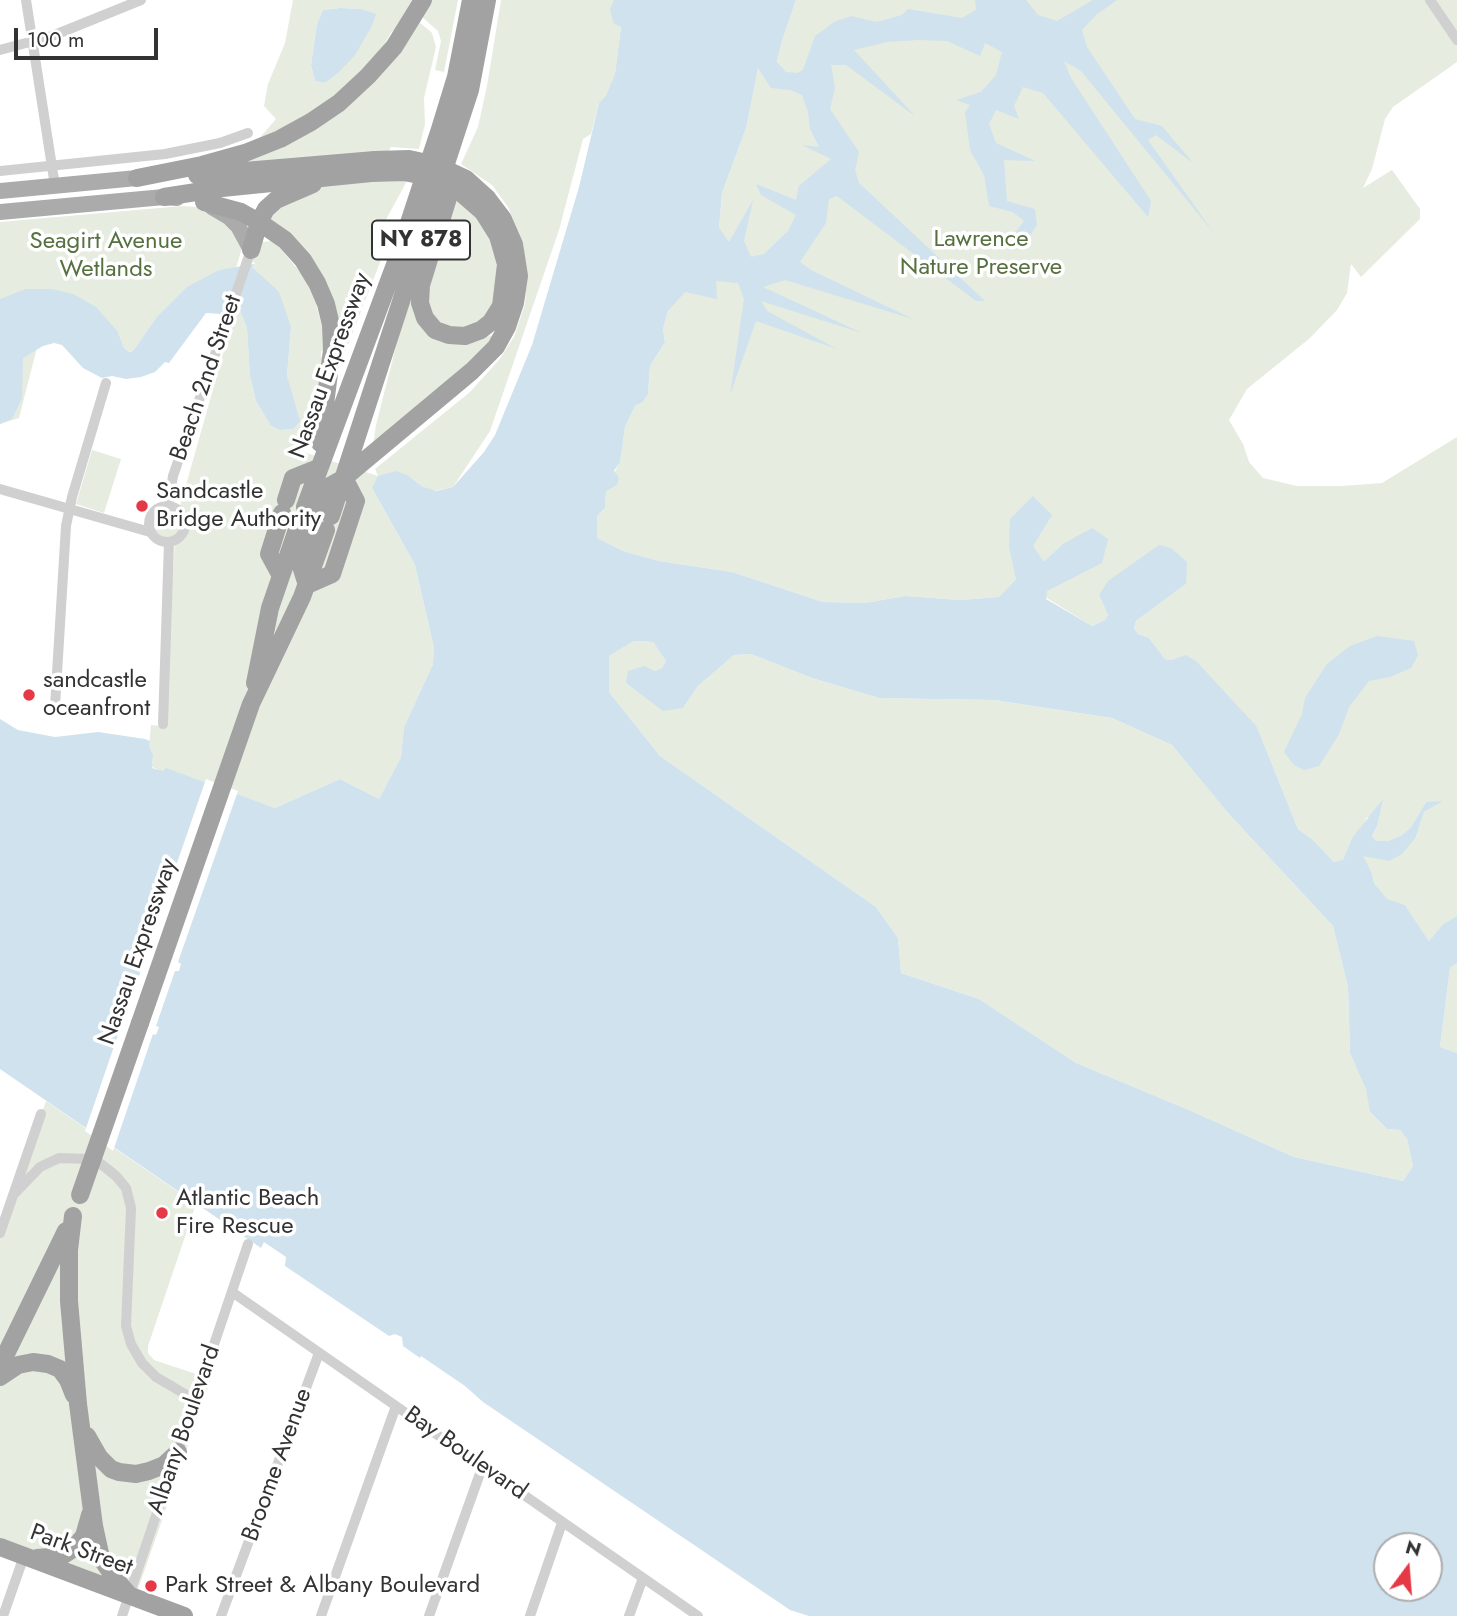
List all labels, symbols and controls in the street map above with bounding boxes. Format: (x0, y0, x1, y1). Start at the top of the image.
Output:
scale bar (18, 14, 161, 58)
text: 100 m (27, 25, 84, 55)
road number: NY 878 (372, 220, 470, 260)
park label: Lawrence Nature Preserve (900, 226, 1062, 282)
park label: Seagirt Avenue Wetlands (30, 228, 182, 284)
street label: Nassau Expressway (284, 269, 378, 463)
street label: Beach 2nd Street (165, 292, 249, 464)
place label: Sandcastle Bridge Authority (156, 478, 321, 534)
marker: Sandcastle Bridge Authority (134, 498, 150, 514)
place label: sandcastle oceanfront (43, 667, 150, 723)
marker: sandcastle oceanfront (21, 687, 37, 703)
street label: Nassau Expressway (94, 855, 184, 1049)
place label: Atlantic Beach Fire Rescue (176, 1185, 319, 1241)
marker: Atlantic Beach Fire Rescue (154, 1205, 170, 1221)
street label: Albany Boulevard (142, 1341, 228, 1519)
street label: Broome Avenue (237, 1385, 319, 1545)
street label: Bay Boulevard (398, 1401, 532, 1507)
street label: Park Street (26, 1519, 136, 1583)
north arrow (1373, 1532, 1443, 1602)
text: N (1402, 1533, 1424, 1563)
place label: Park Street & Albany Boulevard (165, 1572, 480, 1600)
marker: Park Street & Albany Boulevard (143, 1578, 159, 1594)

